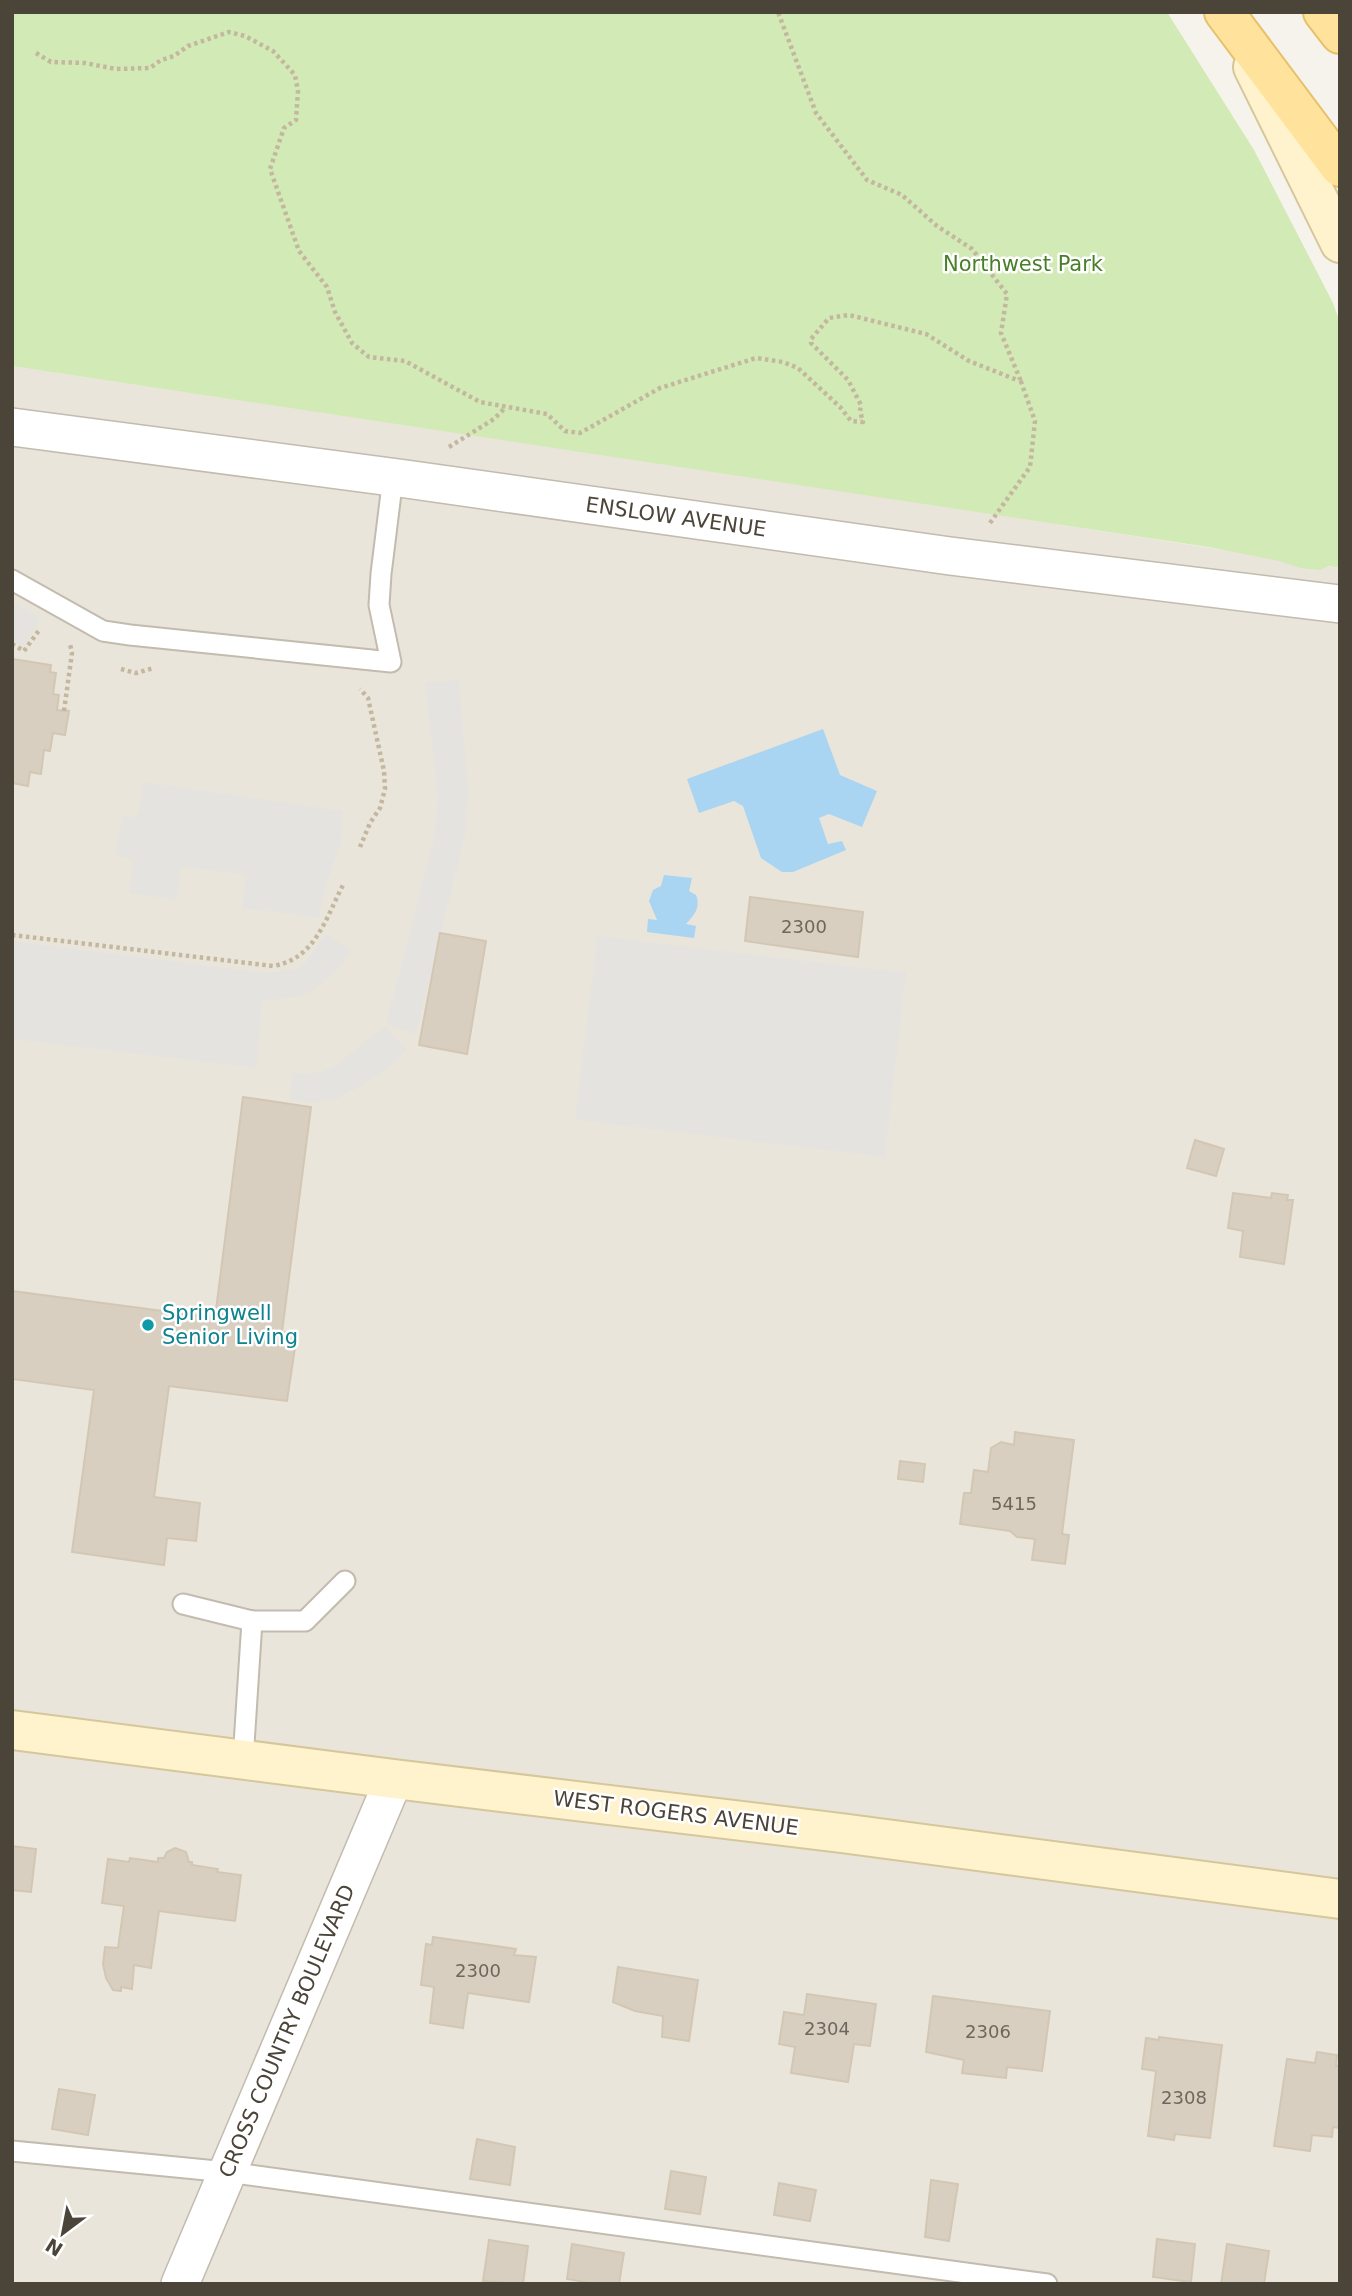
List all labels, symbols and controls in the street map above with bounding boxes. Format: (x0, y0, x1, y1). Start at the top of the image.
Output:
park label: Northwest Park (943, 252, 1104, 276)
street label: ENSLOW AVENUE (584, 492, 768, 542)
house number: 2300 (781, 916, 827, 937)
place label: Springwell Senior Living (162, 1301, 298, 1349)
marker: Springwell Senior Living (140, 1317, 156, 1333)
house number: 5415 (991, 1493, 1037, 1514)
street label: WEST ROGERS AVENUE (552, 1786, 800, 1840)
street label: CROSS COUNTRY BOULEVARD (214, 1881, 360, 2181)
house number: 2300 (455, 1960, 501, 1981)
house number: 2304 (804, 2018, 850, 2039)
house number: 2306 (965, 2021, 1011, 2042)
house number: 2308 (1161, 2087, 1207, 2108)
north arrow (28, 2198, 98, 2268)
text: N (41, 2234, 67, 2261)

